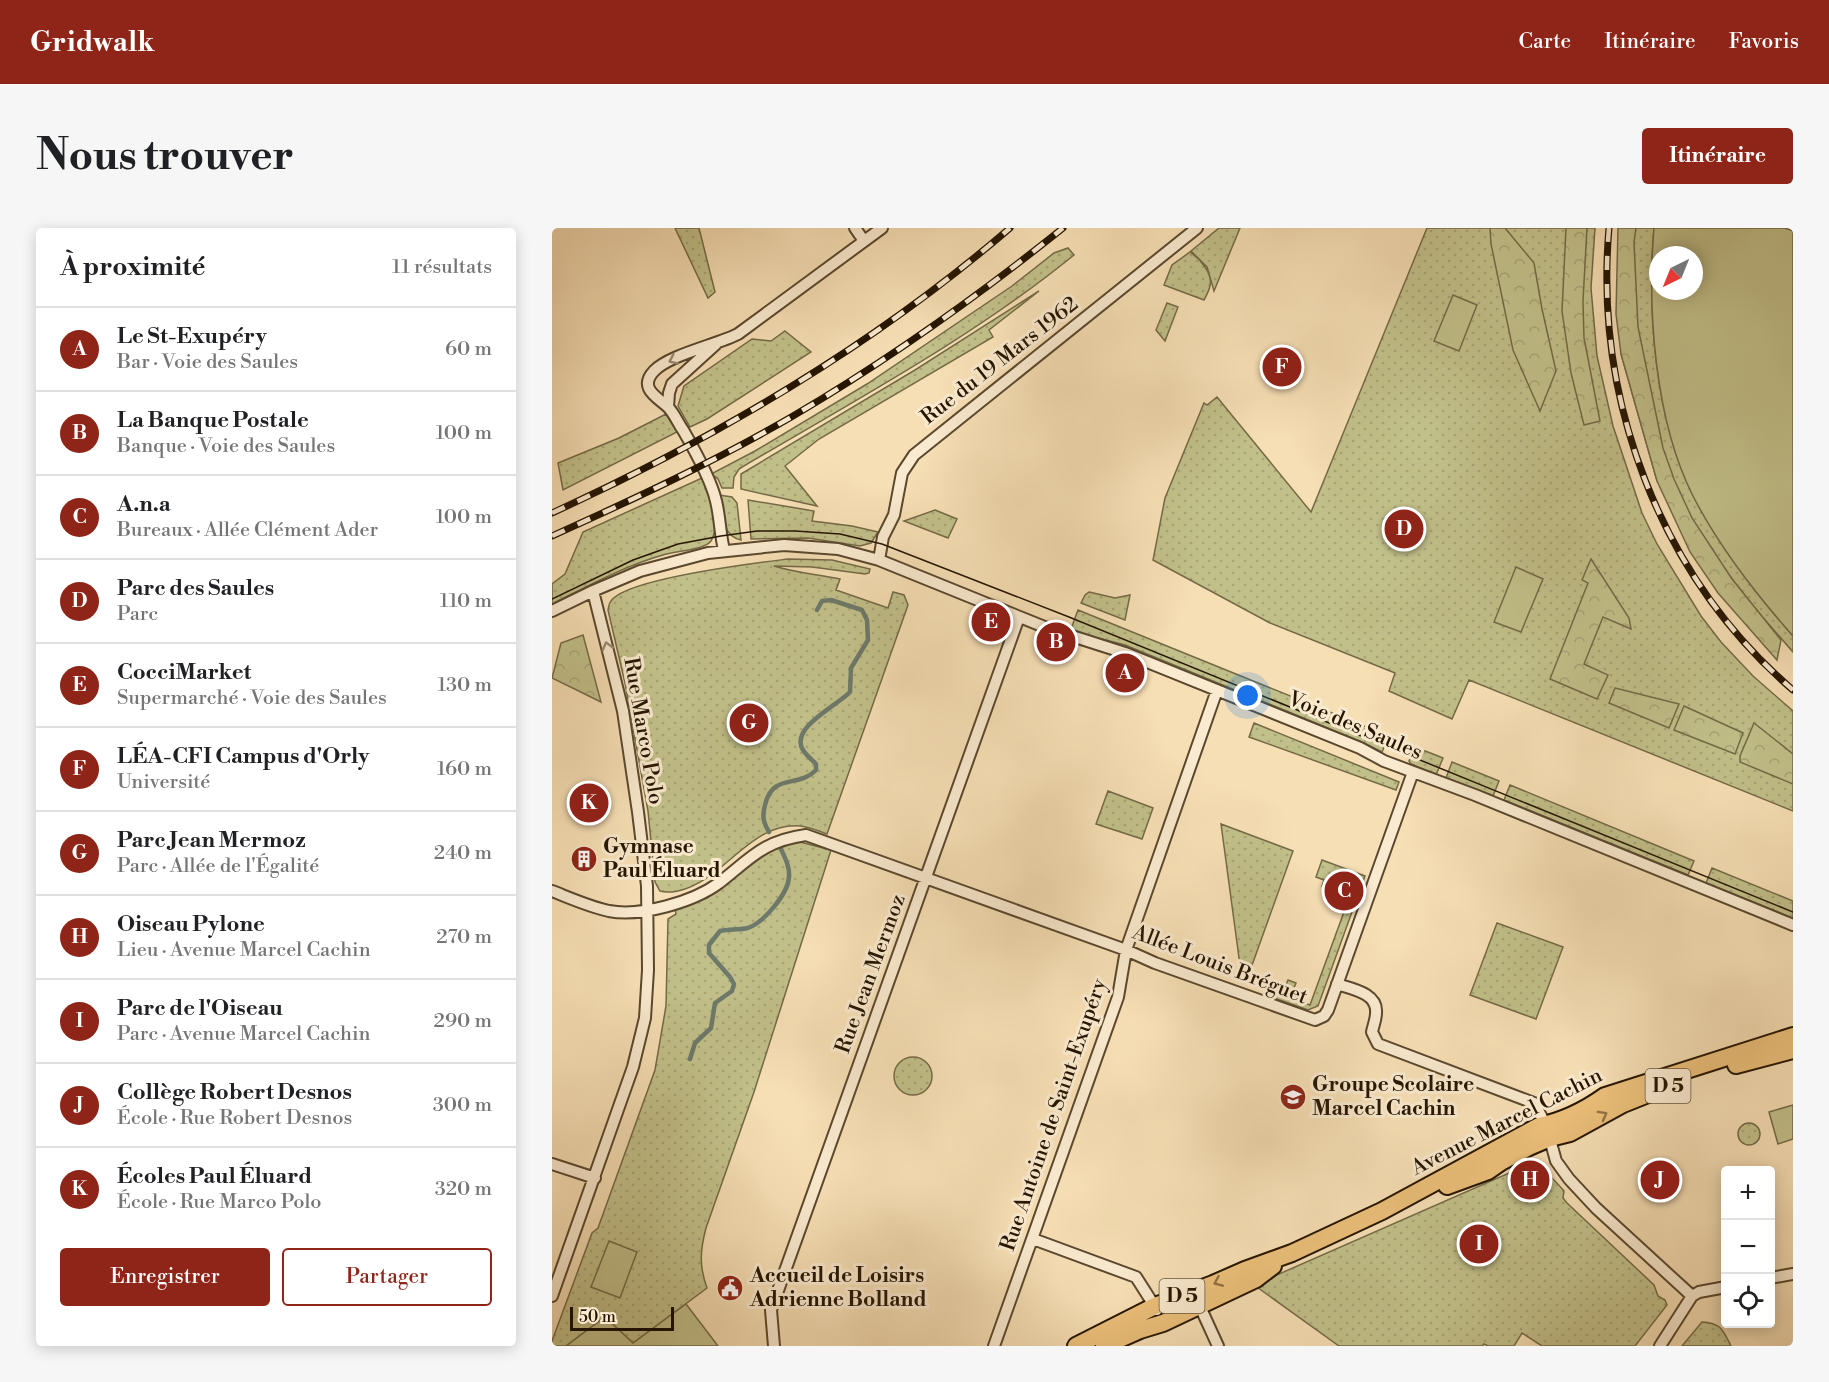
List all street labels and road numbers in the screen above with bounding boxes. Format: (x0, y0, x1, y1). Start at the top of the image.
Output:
street label: Rue du 19 Mars 1962 (916, 291, 1084, 431)
street label: Rue Marco Polo (617, 655, 669, 807)
street label: Voie des Saules (1283, 686, 1426, 766)
street label: Rue Jean Mermoz (830, 891, 912, 1057)
street label: Allée Louis Bréguet (1128, 919, 1312, 1011)
street label: Rue Antoine de Saint-Exupéry (995, 975, 1113, 1255)
street label: Avenue Marcel Cachin (1406, 1062, 1607, 1182)
road number: D 5 (1646, 1069, 1690, 1103)
road number: D 5 (1160, 1279, 1204, 1313)

